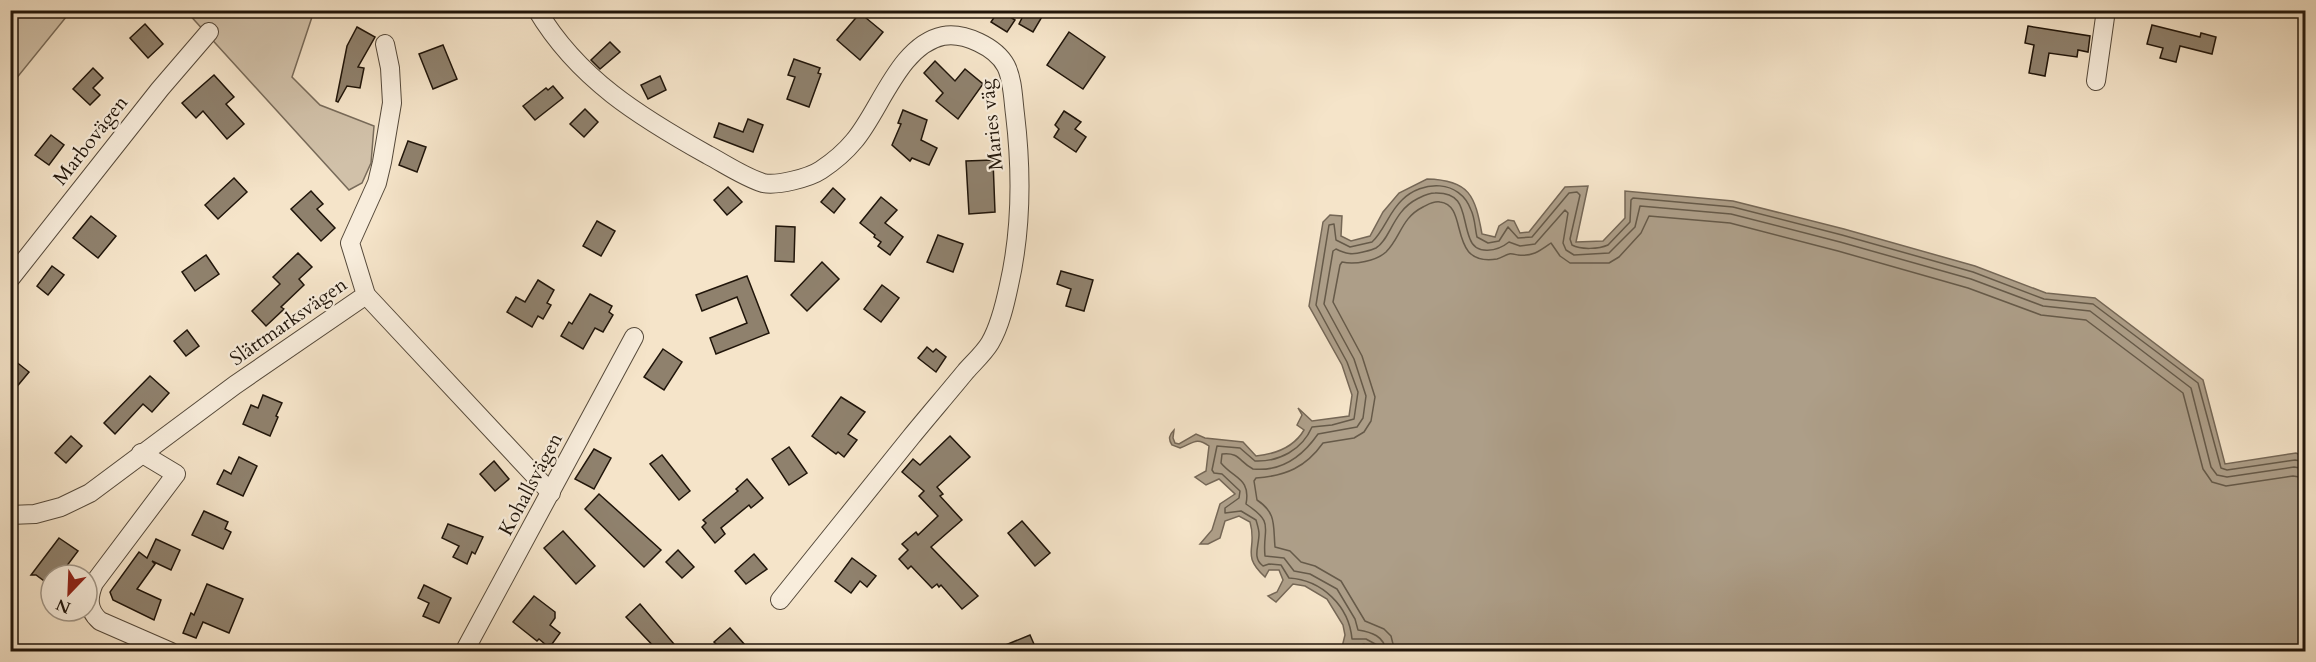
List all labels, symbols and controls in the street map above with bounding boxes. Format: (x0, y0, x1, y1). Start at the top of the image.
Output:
street label: Maries väg (973, 77, 1010, 172)
street label: Marbovägen (47, 89, 134, 191)
street label: Slättmarksvägen (224, 271, 353, 372)
street label: Kohallsvägen (492, 428, 569, 540)
north arrow (39, 563, 99, 623)
text: N (53, 593, 74, 619)

